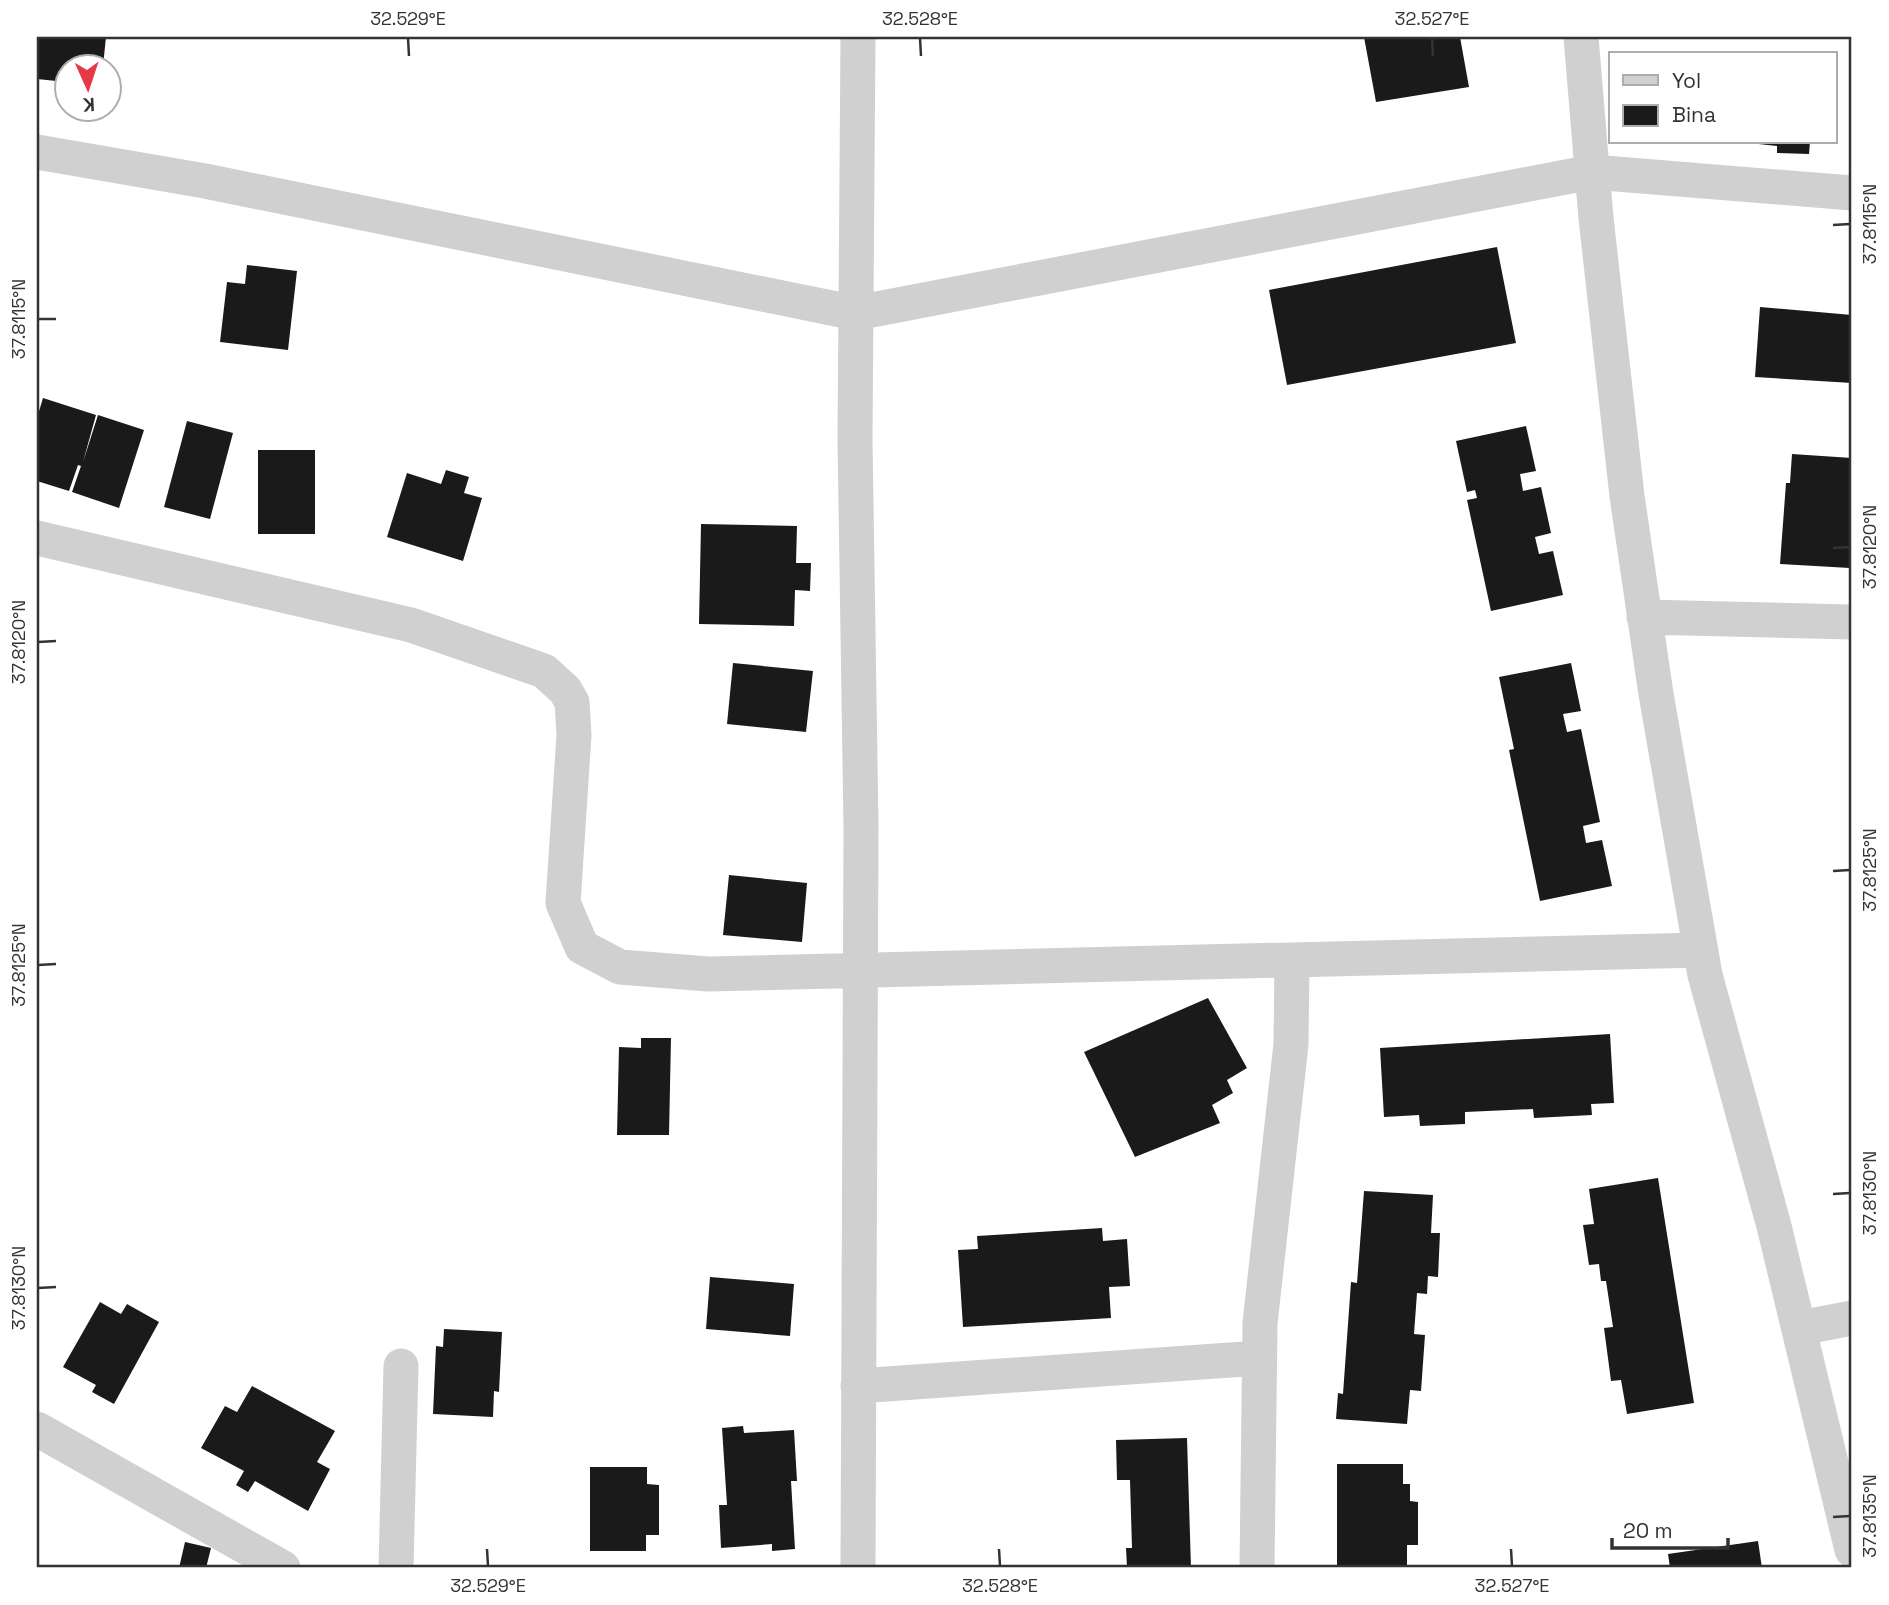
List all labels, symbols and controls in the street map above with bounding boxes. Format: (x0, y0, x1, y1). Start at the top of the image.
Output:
text: 32.529°E (370, 7, 446, 30)
text: 32.528°E (882, 7, 958, 30)
text: 32.527°E (1395, 7, 1469, 30)
north arrow (52, 52, 122, 122)
legend (1609, 52, 1836, 144)
text: Yol (1672, 67, 1701, 94)
text: K (82, 92, 95, 117)
text: Bina (1672, 101, 1716, 128)
text: 37.8115°N (1858, 184, 1881, 264)
text: 37.8115°N (7, 279, 30, 359)
text: 37.8120°N (1858, 505, 1881, 589)
text: 37.8120°N (7, 600, 30, 684)
text: 37.8125°N (1858, 828, 1881, 912)
text: 37.8125°N (7, 923, 30, 1007)
text: 37.8130°N (1858, 1151, 1881, 1235)
text: 37.8130°N (7, 1246, 30, 1330)
text: 37.8135°N (1858, 1474, 1881, 1558)
scale bar (1612, 1507, 1728, 1551)
text: 20 m (1623, 1517, 1673, 1544)
text: 32.529°E (450, 1574, 526, 1597)
text: 32.528°E (962, 1574, 1038, 1597)
text: 32.527°E (1475, 1574, 1549, 1597)

